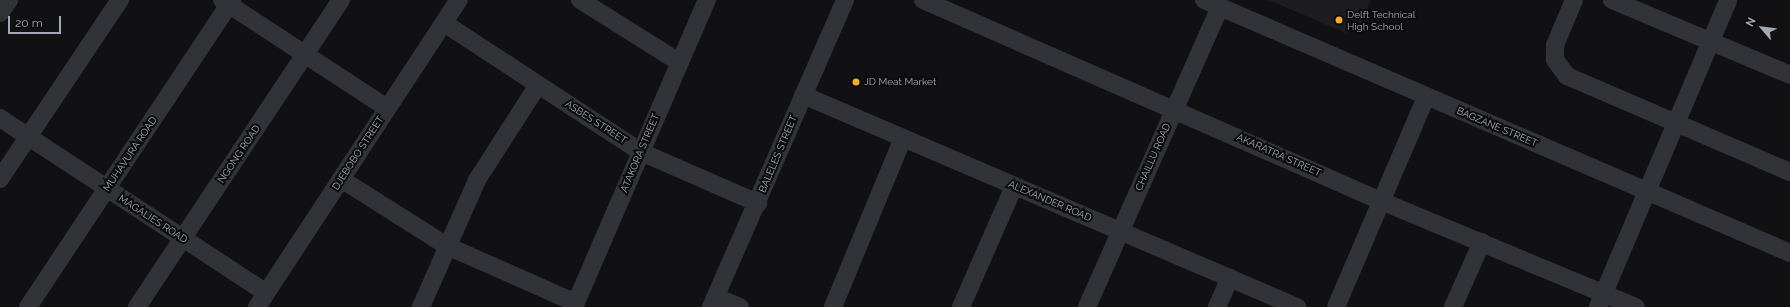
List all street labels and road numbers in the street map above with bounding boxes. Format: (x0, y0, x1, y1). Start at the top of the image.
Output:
street label: ASBES STREET (563, 98, 629, 146)
street label: BAGZANE STREET (1455, 105, 1539, 149)
street label: ATAKORA STREET (618, 112, 662, 194)
street label: MUHAVURA ROAD (101, 114, 159, 194)
street label: DJEBOBO STREET (330, 114, 386, 192)
street label: BALELES STREET (756, 114, 800, 194)
street label: CHAILLU ROAD (1133, 121, 1173, 193)
street label: NGONG ROAD (215, 123, 263, 185)
street label: AKARATRA STREET (1235, 131, 1323, 179)
street label: ALEXANDER ROAD (1006, 178, 1094, 224)
street label: MAGALIES ROAD (116, 192, 190, 246)

